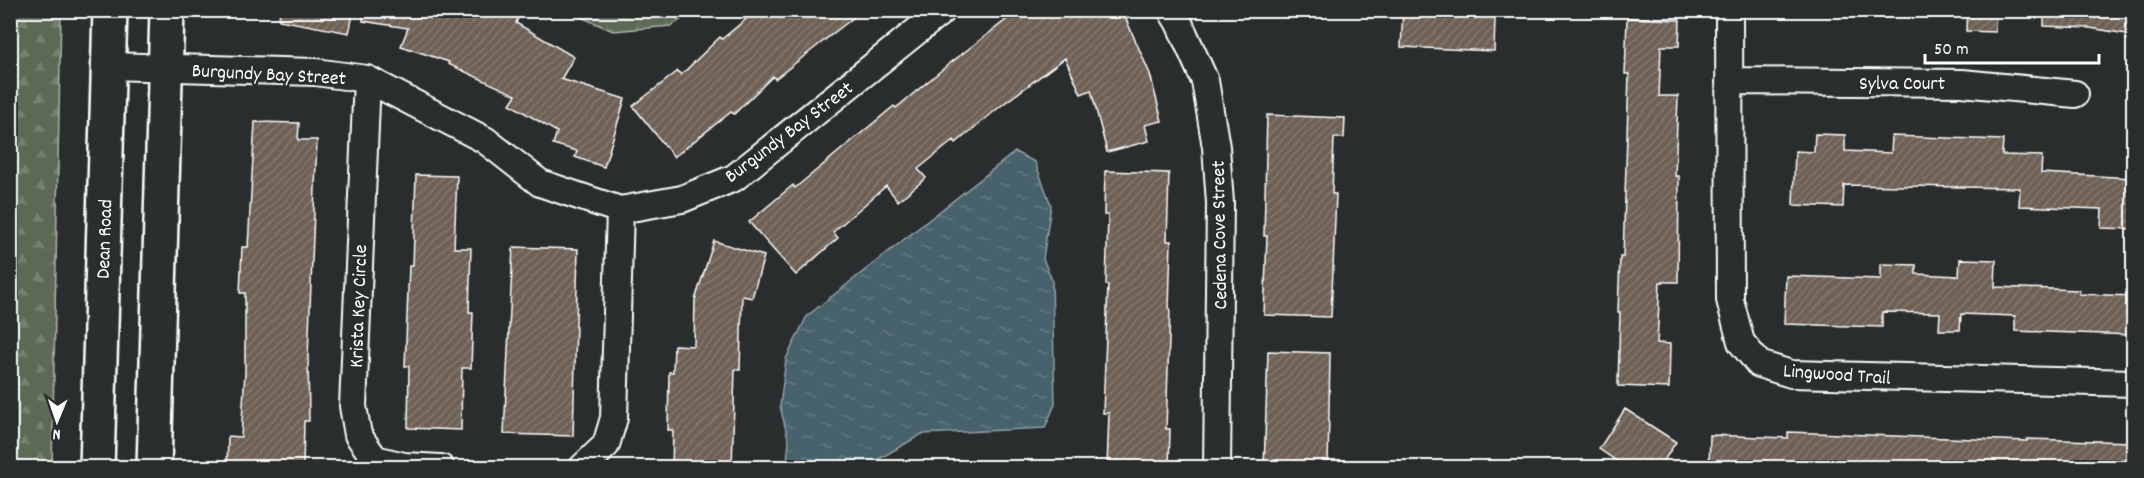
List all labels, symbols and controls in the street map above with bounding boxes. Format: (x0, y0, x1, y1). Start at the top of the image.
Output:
scale bar (1925, 27, 2099, 65)
text: 50 m (1934, 38, 1969, 63)
street label: Burgundy Bay Street (191, 58, 347, 94)
street label: Sylva Court (1859, 71, 1945, 99)
street label: Burgundy Bay Street (720, 76, 860, 191)
street label: Cedena Cove Street (1206, 160, 1236, 310)
street label: Dean Road (91, 199, 121, 279)
street label: Krista Key Circle (344, 244, 376, 368)
street label: Lingwood Trail (1782, 358, 1892, 394)
north arrow (27, 391, 87, 451)
text: N (52, 422, 61, 445)

